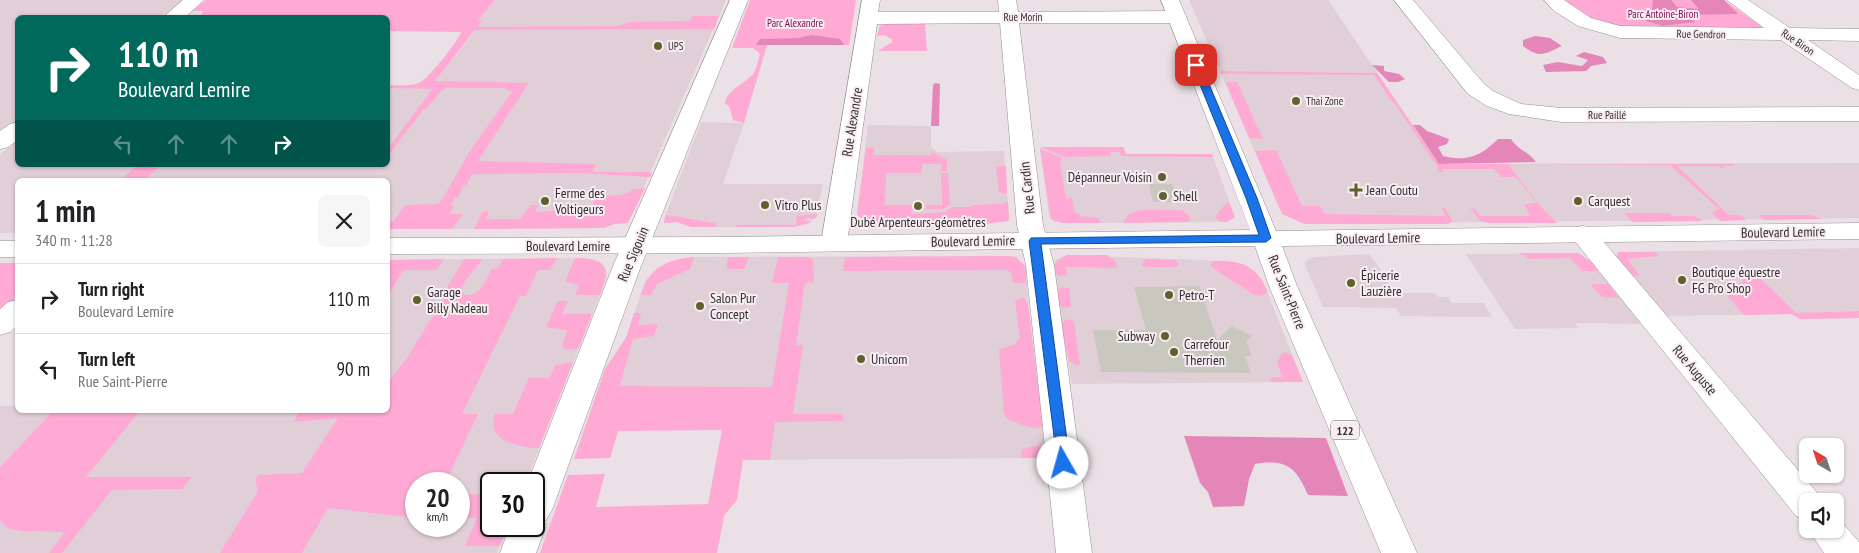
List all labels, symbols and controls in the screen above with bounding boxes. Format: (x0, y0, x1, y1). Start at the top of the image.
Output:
park label: Parc Antoine-Biron (1628, 7, 1698, 21)
street label: Rue Morin (1004, 10, 1043, 24)
park label: Parc Alexandre (767, 16, 823, 30)
street label: Rue Biron (1779, 26, 1817, 58)
street label: Rue Gendron (1676, 27, 1726, 41)
text: 110 m (118, 31, 199, 77)
icon: right (35, 35, 100, 100)
place label: UPS (668, 39, 684, 53)
marker: UPS (652, 40, 664, 52)
pin (1175, 44, 1217, 86)
icon: arrive (1182, 51, 1210, 79)
text: Boulevard Lemire (118, 75, 250, 103)
street label: Rue Alexandre (838, 86, 866, 158)
place label: Thai Zone (1306, 94, 1344, 108)
marker: Thai Zone (1290, 95, 1302, 107)
street label: Rue Paillé (1588, 108, 1626, 122)
icon: left (109, 130, 137, 158)
icon: ahead (162, 130, 190, 158)
icon: ahead (215, 130, 243, 158)
icon: right (268, 130, 296, 158)
street label: Rue Cardin (1015, 161, 1039, 215)
place label: Dépanneur Voisin (1068, 168, 1152, 186)
marker: Dépanneur Voisin (1156, 171, 1168, 183)
place label: Jean Coutu (1365, 181, 1418, 199)
place label: Ferme des Voltigeurs (554, 184, 605, 218)
marker: Jean Coutu (1350, 184, 1362, 196)
place label: Shell (1173, 187, 1198, 205)
marker: Shell (1157, 190, 1169, 202)
text: 1 min (35, 191, 96, 230)
place label: Carquest (1588, 192, 1630, 210)
button: close (318, 195, 370, 247)
marker: Ferme des Voltigeurs (539, 195, 551, 207)
marker: Carquest (1572, 195, 1584, 207)
place label: Vitro Plus (774, 196, 822, 214)
marker: Vitro Plus (759, 199, 771, 211)
marker: Dubé Arpenteurs-géomètres (912, 200, 924, 212)
place label: Dubé Arpenteurs-géomètres (850, 213, 986, 231)
street label: Boulevard Lemire (1741, 222, 1825, 242)
street label: Rue Sigouin (613, 224, 653, 284)
street label: Boulevard Lemire (1336, 228, 1420, 248)
text: 340 m · 11:28 (35, 230, 113, 250)
street label: Boulevard Lemire (931, 231, 1015, 251)
street label: Boulevard Lemire (526, 237, 610, 255)
street label: Rue Saint-Pierre (1264, 252, 1310, 332)
place label: Boutique équestre FG Pro Shop (1692, 263, 1780, 297)
place label: Épicerie Lauzière (1361, 266, 1402, 300)
marker: Boutique équestre FG Pro Shop (1676, 274, 1688, 286)
text: Turn right (78, 277, 144, 301)
marker: Épicerie Lauzière (1345, 277, 1357, 289)
place label: Garage Billy Nadeau (427, 283, 488, 317)
icon: right (35, 285, 63, 313)
place label: Petro-T (1179, 286, 1215, 304)
text: 110 m (328, 287, 370, 311)
place label: Salon Pur Concept (710, 289, 756, 323)
marker: Petro-T (1163, 289, 1175, 301)
marker: Garage Billy Nadeau (411, 294, 423, 306)
marker: Salon Pur Concept (694, 300, 706, 312)
text: Boulevard Lemire (78, 301, 174, 321)
place label: Subway (1118, 327, 1156, 345)
marker: Subway (1159, 330, 1171, 342)
place label: Carrefour Therrien (1184, 335, 1229, 369)
street label: Rue Auguste (1669, 341, 1721, 399)
marker: Carrefour Therrien (1168, 346, 1180, 358)
text: Turn left (78, 347, 135, 371)
place label: Unicom (871, 350, 907, 368)
marker: Unicom (855, 353, 867, 365)
icon: left (35, 355, 63, 383)
text: 90 m (337, 357, 370, 381)
text: Rue Saint-Pierre (78, 371, 168, 391)
road number: 122 (1331, 420, 1359, 440)
position arrow (1036, 436, 1088, 488)
north arrow (1799, 438, 1844, 482)
map controls (1799, 438, 1844, 538)
speed limit sign: 30 (480, 472, 545, 537)
text: 20 (426, 482, 449, 514)
button: sound (1799, 493, 1844, 538)
text: km/h (427, 509, 448, 524)

